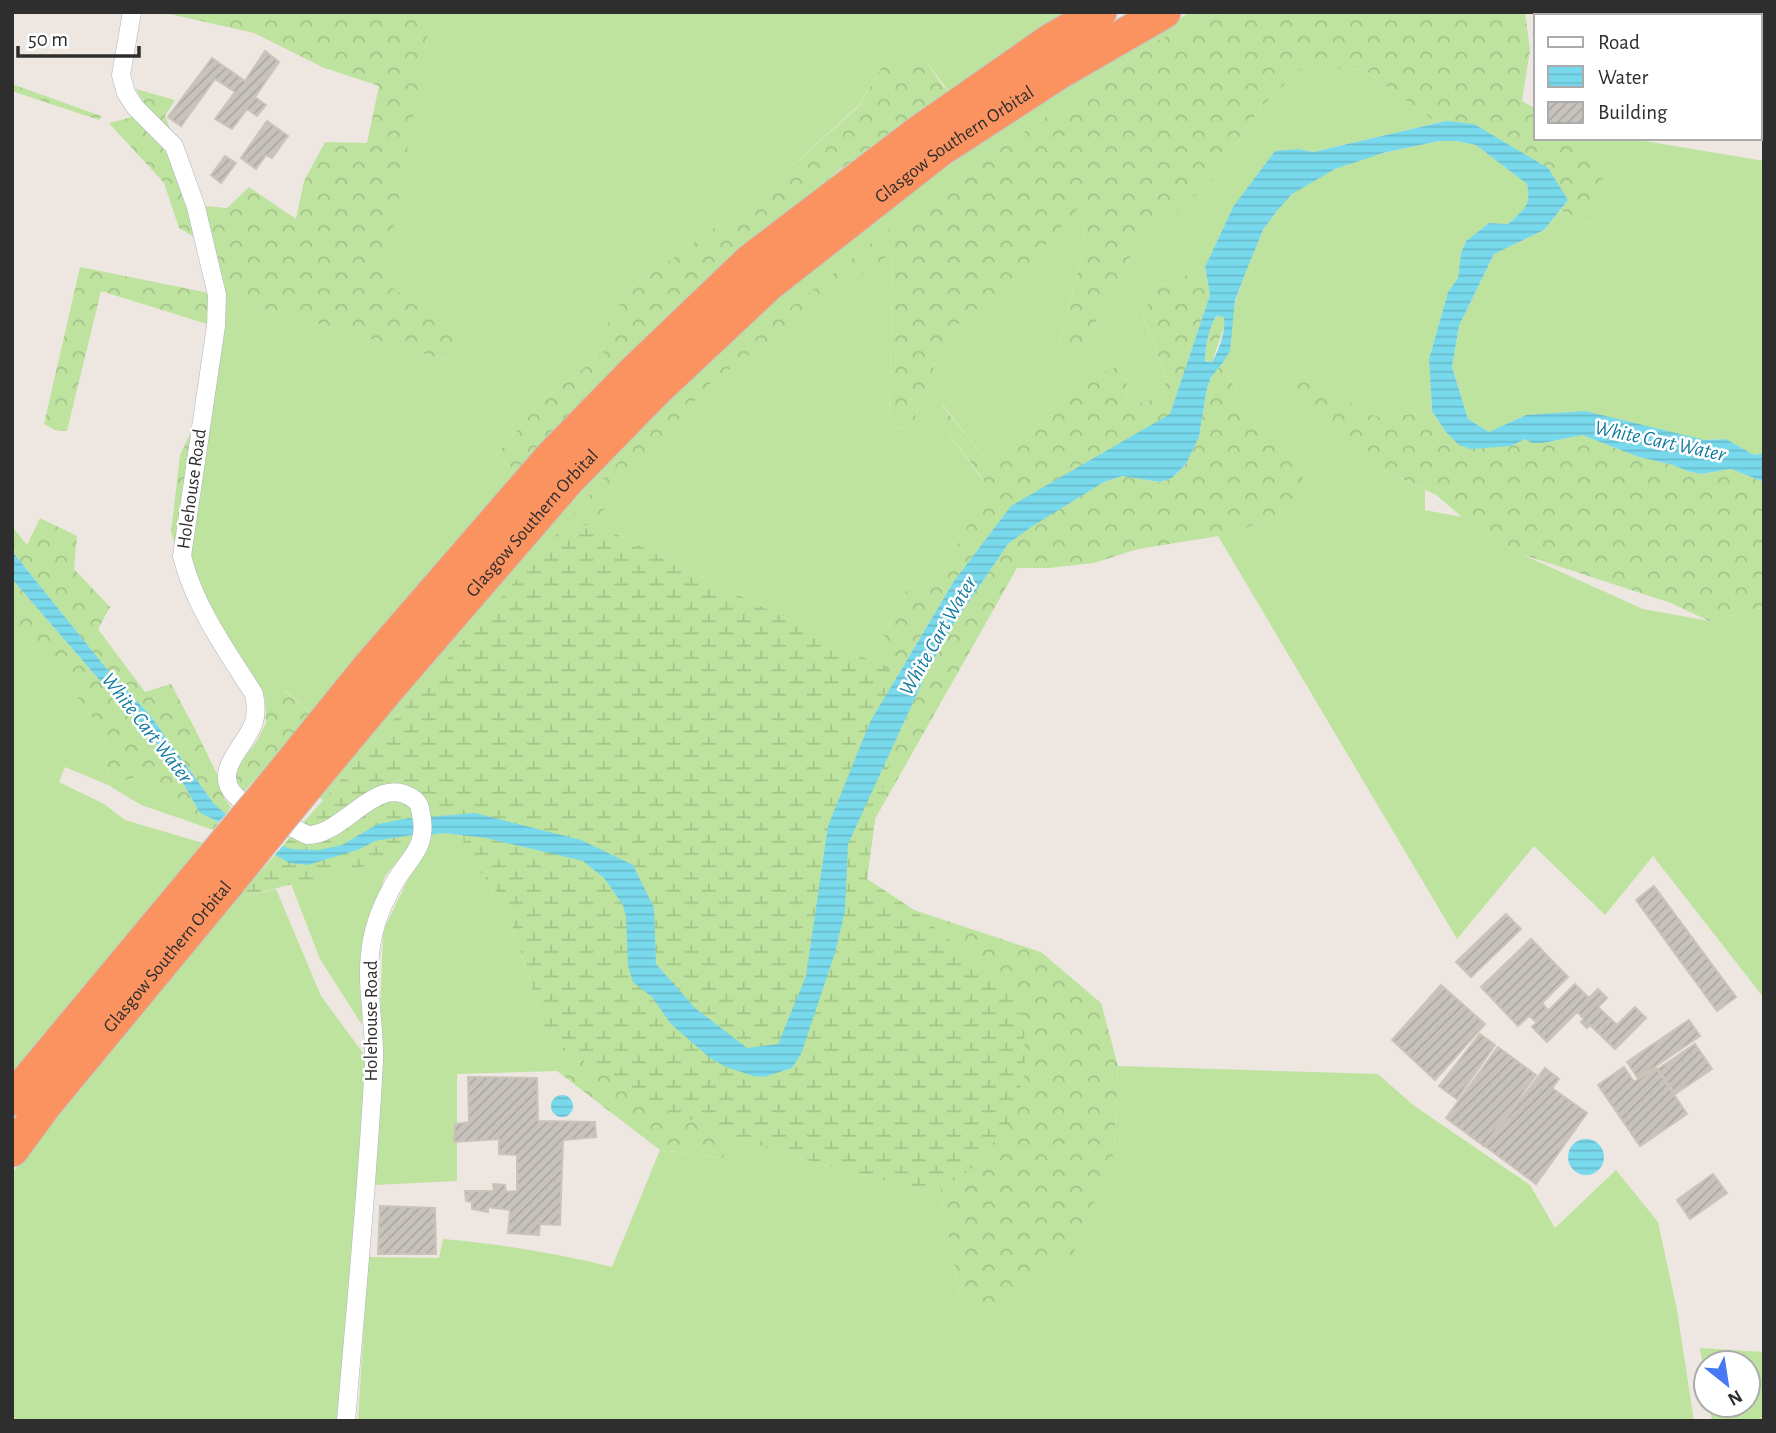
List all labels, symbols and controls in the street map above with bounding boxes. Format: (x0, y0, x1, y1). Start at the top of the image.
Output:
scale bar (18, 14, 138, 58)
legend (1534, 14, 1762, 140)
text: 50 m (28, 29, 68, 50)
text: Road (1598, 32, 1640, 53)
text: Water (1598, 67, 1648, 88)
street label: Glasgow Southern Orbital (871, 82, 1037, 207)
text: Building (1598, 102, 1668, 123)
water label: White Cart Water (1593, 417, 1728, 465)
street label: Holehouse Road (174, 428, 210, 550)
street label: Glasgow Southern Orbital (462, 446, 602, 600)
water label: White Cart Water (896, 572, 981, 699)
water label: White Cart Water (98, 669, 197, 788)
street label: Glasgow Southern Orbital (100, 878, 235, 1036)
street label: Holehouse Road (362, 960, 381, 1082)
north arrow (1692, 1349, 1762, 1419)
text: N (1724, 1386, 1745, 1409)

